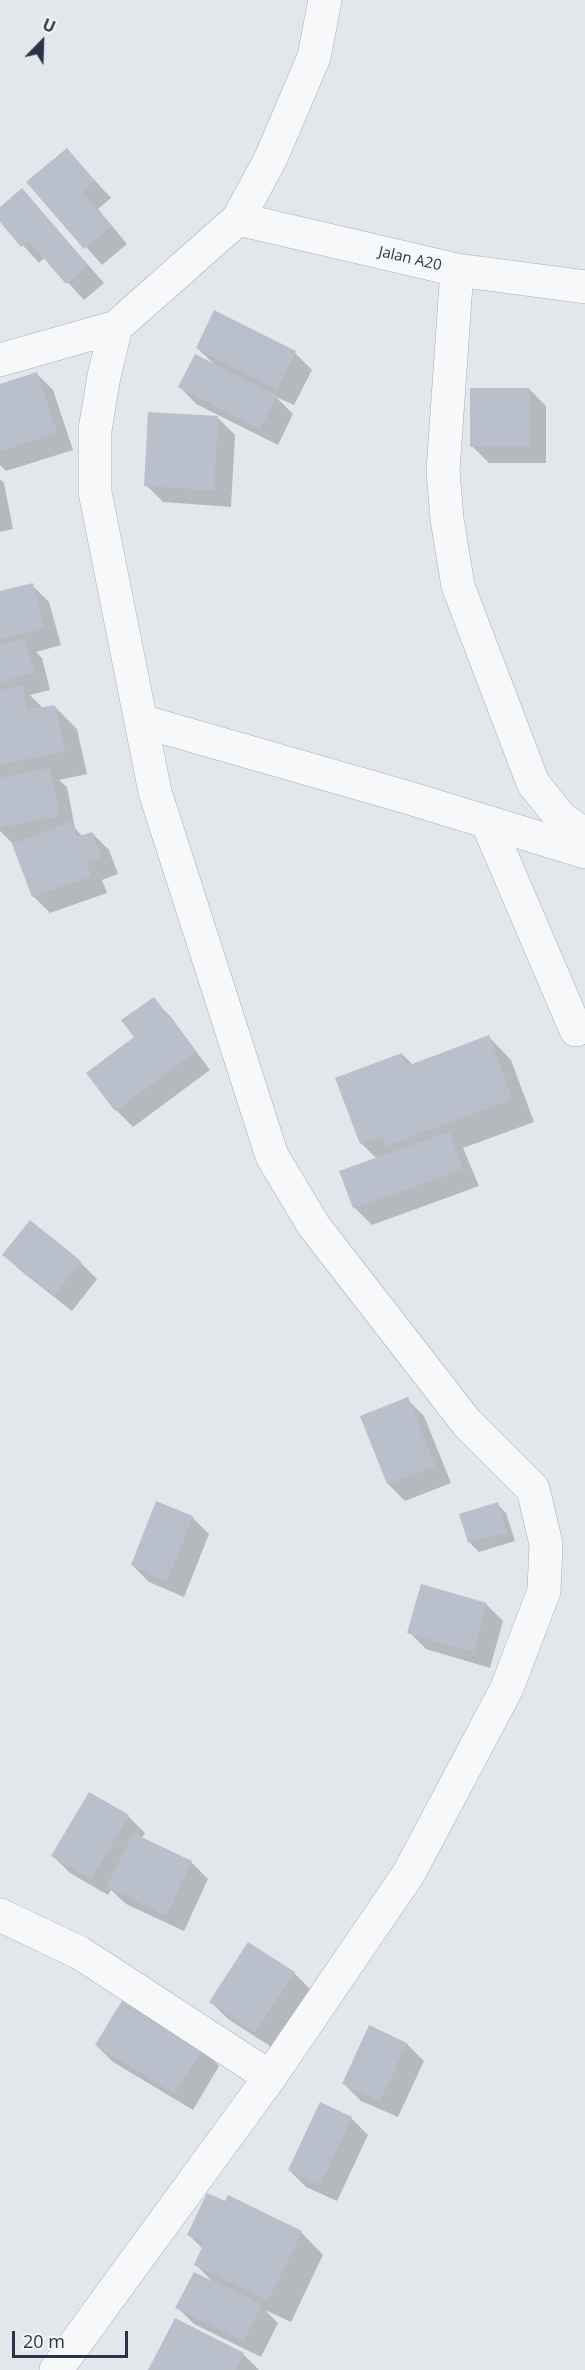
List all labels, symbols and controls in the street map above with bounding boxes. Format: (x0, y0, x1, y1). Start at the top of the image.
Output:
north arrow (12, 12, 72, 72)
text: U (39, 13, 59, 38)
street label: Jalan A20 (377, 243, 443, 275)
scale bar (15, 2319, 130, 2357)
text: 20 m (23, 2329, 65, 2353)

